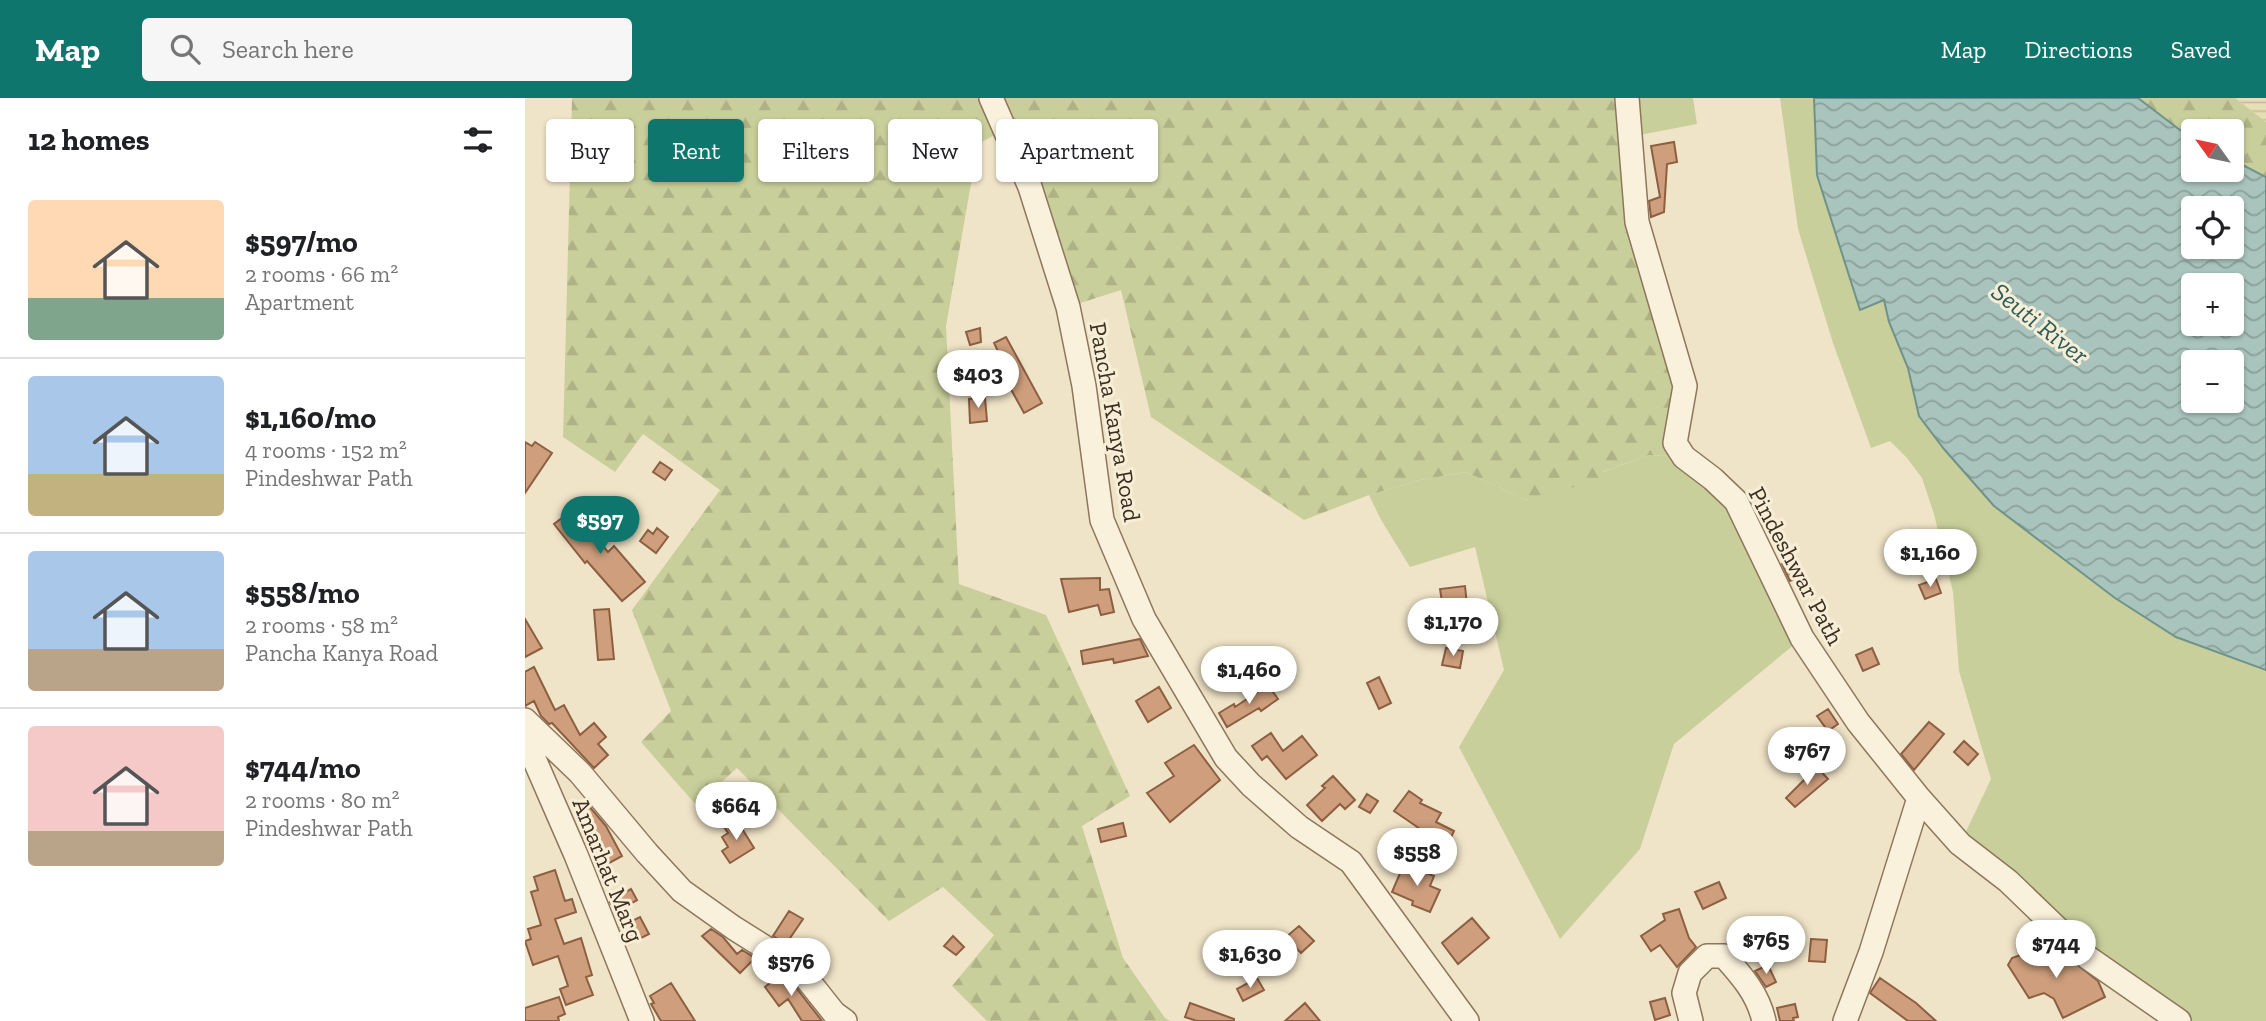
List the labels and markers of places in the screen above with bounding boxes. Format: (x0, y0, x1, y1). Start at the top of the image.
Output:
pin: $403 (937, 350, 1019, 410)
pin: $597 (559, 496, 641, 556)
pin: $1,160 (1873, 530, 1987, 589)
pin: $1,170 (1396, 598, 1510, 658)
pin: $1,460 (1192, 646, 1306, 706)
pin: $767 (1766, 728, 1848, 787)
pin: $664 (695, 782, 777, 842)
pin: $558 (1376, 828, 1458, 888)
pin: $765 (1725, 916, 1807, 976)
pin: $744 (2015, 920, 2097, 980)
pin: $1,630 (1193, 930, 1307, 990)
pin: $576 (750, 939, 832, 998)

